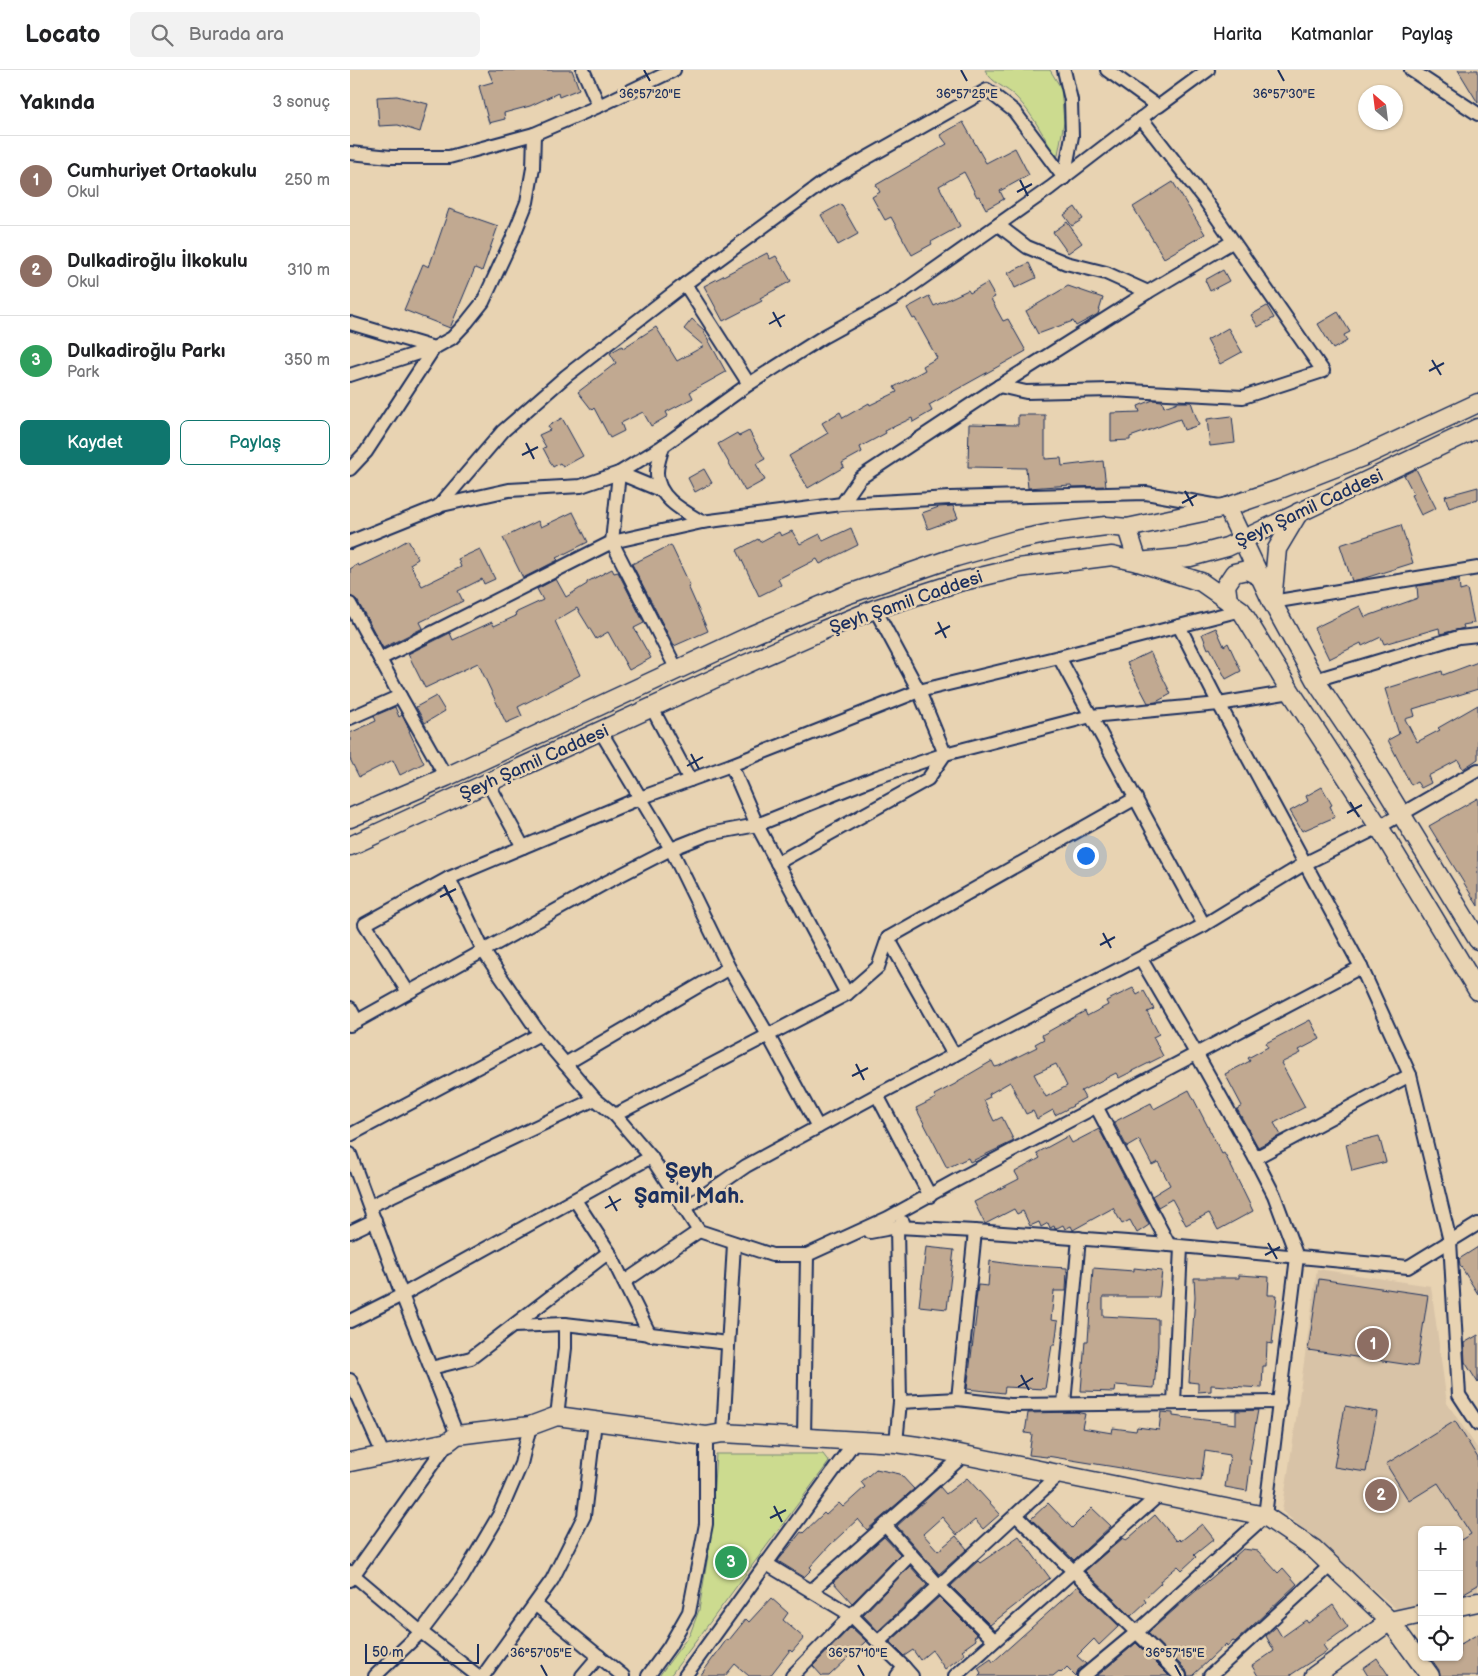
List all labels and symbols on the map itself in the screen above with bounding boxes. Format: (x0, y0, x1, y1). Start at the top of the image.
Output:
north arrow (1358, 85, 1403, 130)
text: 36°57'20"E (619, 87, 681, 102)
text: 36°57'25"E (936, 87, 998, 102)
text: 36°57'30"E (1253, 87, 1315, 102)
street label: Şeyh Şamil Caddesi (1232, 465, 1386, 552)
street label: Şeyh Şamil Caddesi (827, 566, 985, 639)
street label: Şeyh Şamil Caddesi (457, 720, 612, 805)
your location (1073, 843, 1099, 869)
district label: Şeyh Şamil Mah. (634, 1158, 744, 1210)
pin: 1 (1357, 1325, 1389, 1363)
pin: 2 (1365, 1476, 1397, 1514)
pin: 3 (715, 1543, 747, 1581)
scale bar (365, 1641, 479, 1664)
text: 36°57'05"E (510, 1646, 572, 1661)
text: 36°57'10"E (828, 1646, 888, 1661)
text: 36°57'15"E (1145, 1646, 1205, 1661)

